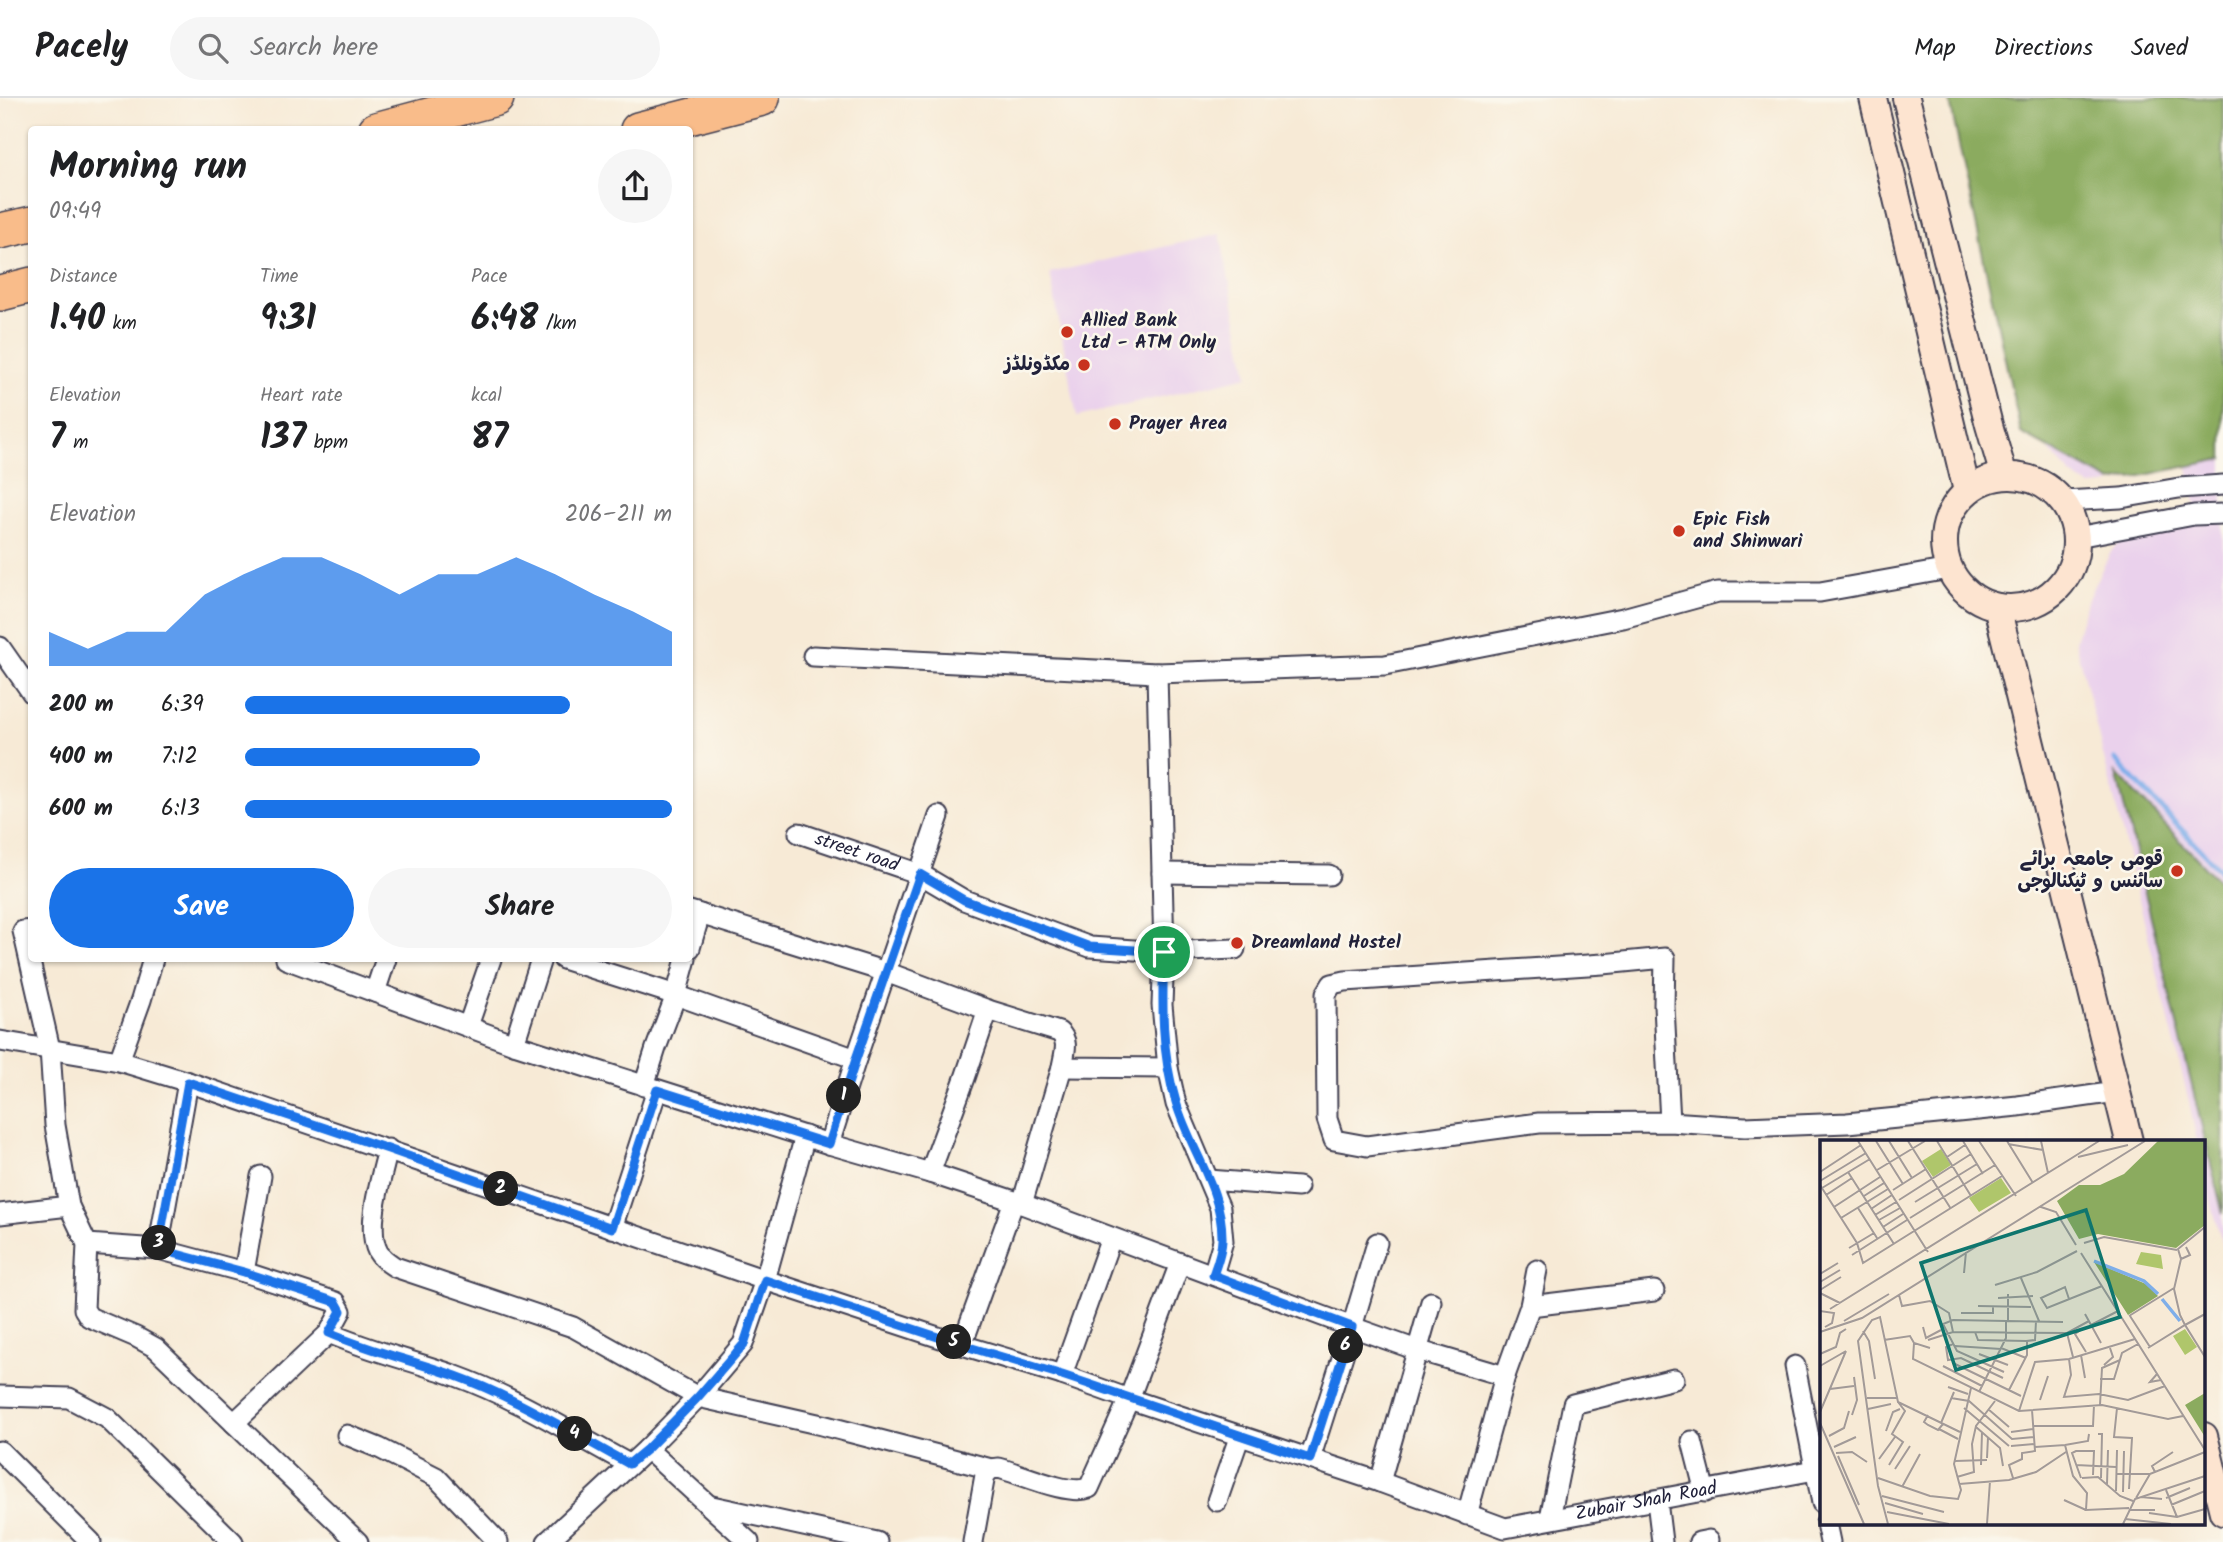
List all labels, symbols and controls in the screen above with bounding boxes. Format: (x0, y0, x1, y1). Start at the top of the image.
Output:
search box (170, 17, 660, 80)
text: Pacely (35, 22, 128, 75)
text: Search here (250, 27, 378, 69)
icon: search (194, 29, 232, 67)
text: Map (1914, 29, 1956, 68)
text: Directions (1994, 29, 2093, 68)
text: Saved (2131, 29, 2188, 68)
text: Morning run (49, 138, 247, 198)
button: share (598, 149, 672, 223)
text: 09:49 (49, 194, 101, 230)
text: Distance (49, 262, 117, 292)
text: Time (260, 262, 298, 292)
text: Pace (471, 262, 507, 292)
text: 1.40 (49, 292, 105, 348)
text: 9:31 (260, 292, 316, 348)
text: 6:48 (471, 292, 538, 348)
place label: Allied Bank Ltd - ATM Only (1081, 306, 1216, 358)
text: km (105, 309, 137, 339)
text: /km (538, 309, 577, 339)
marker: Allied Bank Ltd - ATM Only (1059, 324, 1075, 340)
place label: مکڈونلڈز (1002, 350, 1070, 380)
marker: مکڈونلڈز (1076, 357, 1092, 373)
text: Elevation (49, 381, 121, 411)
text: Heart rate (260, 381, 343, 411)
text: kcal (471, 381, 502, 411)
place label: Prayer Area (1129, 409, 1227, 439)
text: 7 (49, 411, 66, 467)
text: 137 (260, 411, 306, 467)
text: 87 (471, 411, 508, 467)
marker: Prayer Area (1107, 416, 1123, 432)
text: m (66, 428, 88, 458)
text: bpm (306, 428, 348, 458)
text: Elevation (49, 497, 136, 533)
text: 206–211 m (565, 497, 672, 533)
place label: Epic Fish and Shinwari (1693, 505, 1803, 557)
marker: Epic Fish and Shinwari (1671, 523, 1687, 539)
text: 200 m (49, 687, 114, 723)
text: 6:39 (161, 687, 204, 723)
text: 400 m (49, 739, 113, 775)
text: 7:12 (161, 739, 198, 775)
text: 600 m (49, 791, 113, 827)
text: 6:13 (161, 791, 200, 827)
street label: street road (811, 824, 903, 881)
place label: قومی جامعہ برائے سائنس و ٹیکنالوجی (2017, 845, 2163, 897)
marker: قومی جامعہ برائے سائنس و ٹیکنالوجی (2169, 863, 2185, 879)
button: Save (49, 868, 354, 948)
button: Share (368, 868, 672, 948)
pin (1134, 922, 1194, 982)
place label: Dreamland Hostel (1251, 928, 1402, 958)
icon: arrive (1145, 933, 1183, 971)
marker: Dreamland Hostel (1229, 935, 1245, 951)
pin: 1 (826, 1079, 862, 1114)
text: 1 (841, 1080, 846, 1110)
inset map (1820, 1140, 2206, 1524)
pin: 2 (484, 1172, 518, 1206)
text: 2 (495, 1173, 506, 1203)
pin: 3 (142, 1226, 176, 1260)
text: 3 (153, 1227, 164, 1257)
pin: 5 (936, 1324, 972, 1360)
text: 5 (949, 1326, 958, 1356)
pin: 6 (1328, 1328, 1364, 1364)
text: 6 (1340, 1330, 1351, 1360)
pin: 4 (558, 1416, 592, 1452)
text: 4 (569, 1418, 580, 1448)
street label: Zubair Shah Road (1573, 1474, 1720, 1530)

